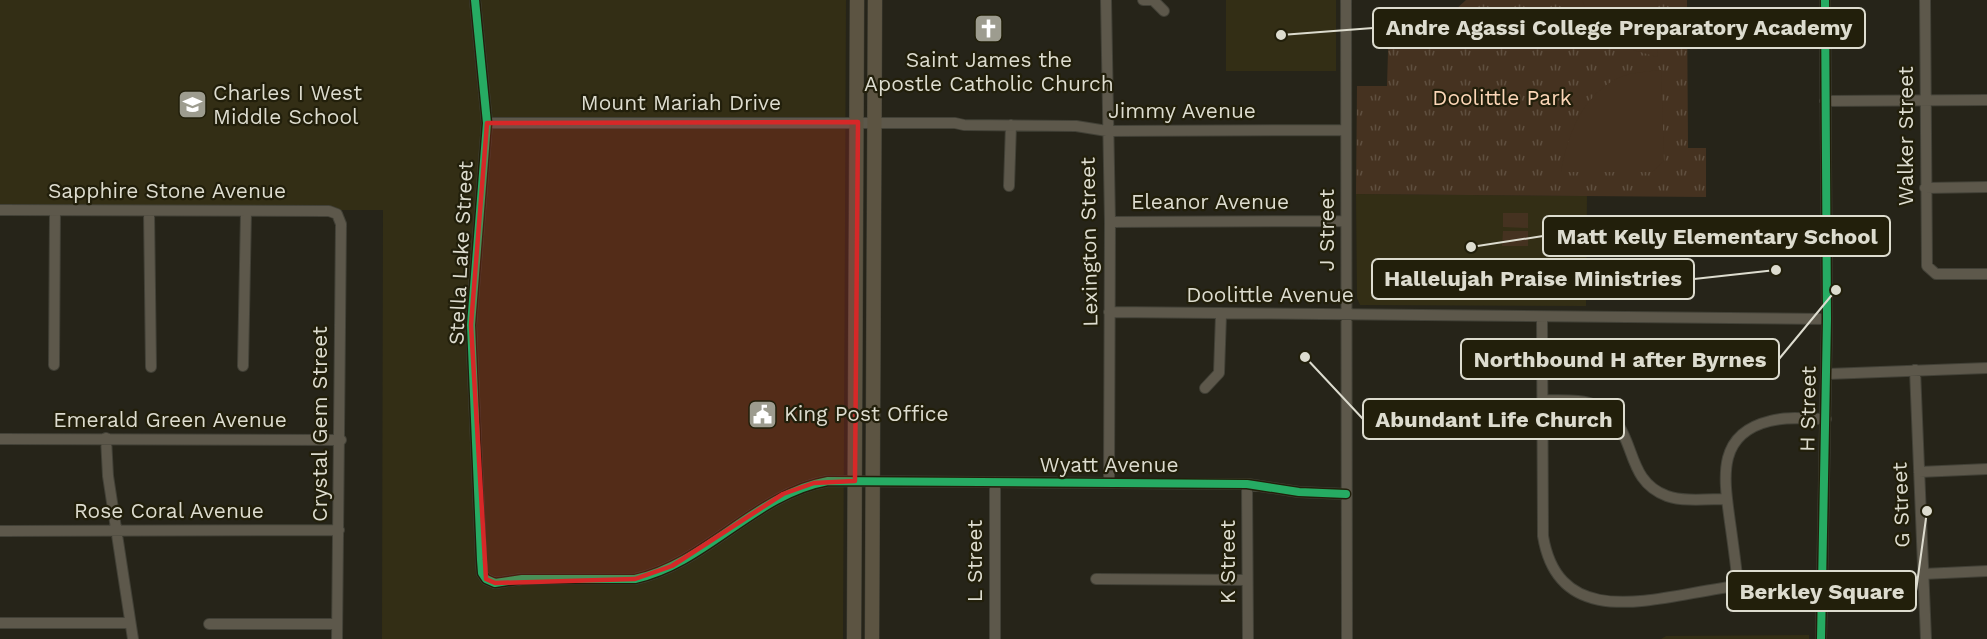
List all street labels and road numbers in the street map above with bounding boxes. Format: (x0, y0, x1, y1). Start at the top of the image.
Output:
street label: Walker Street (1893, 66, 1918, 206)
street label: Mount Mariah Drive (581, 90, 781, 115)
street label: Jimmy Avenue (1108, 98, 1256, 123)
street label: Lexington Street (1075, 157, 1102, 327)
street label: Stella Lake Street (443, 160, 478, 346)
street label: Sapphire Stone Avenue (48, 178, 286, 203)
street label: Eleanor Avenue (1131, 189, 1289, 214)
street label: J Street (1314, 189, 1339, 271)
street label: Doolittle Avenue (1186, 282, 1354, 307)
street label: Crystal Gem Street (307, 326, 332, 522)
street label: H Street (1794, 366, 1821, 452)
street label: Emerald Green Avenue (53, 407, 287, 432)
street label: Wyatt Avenue (1039, 452, 1179, 477)
street label: G Street (1887, 462, 1914, 548)
street label: Rose Coral Avenue (74, 498, 264, 523)
street label: L Street (962, 520, 987, 602)
street label: K Street (1215, 520, 1240, 604)

